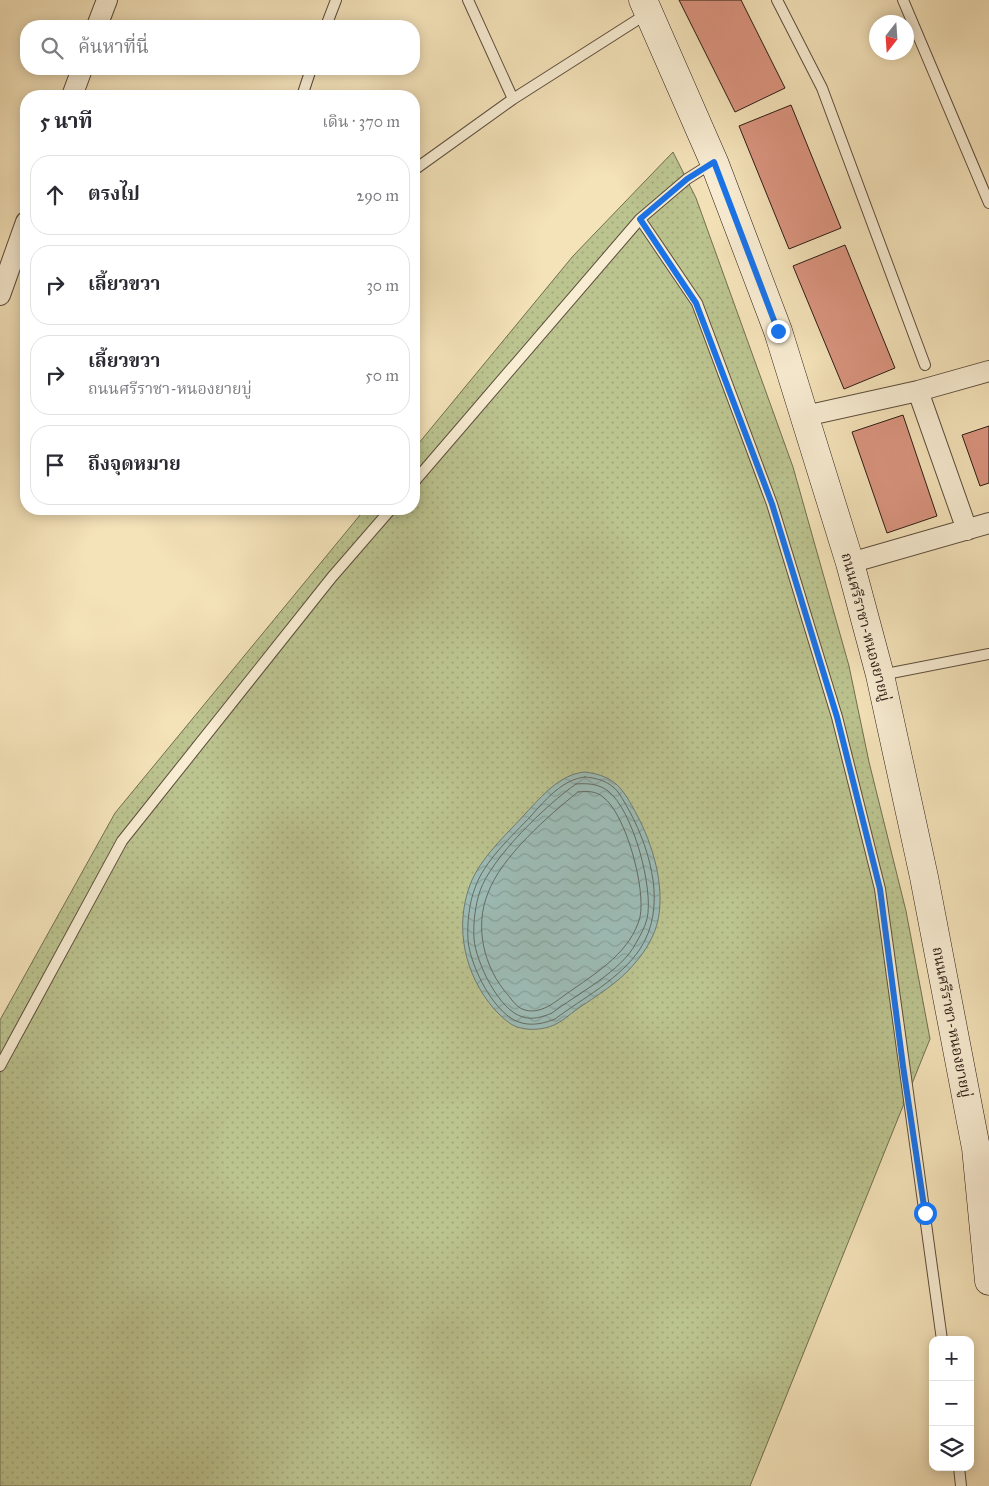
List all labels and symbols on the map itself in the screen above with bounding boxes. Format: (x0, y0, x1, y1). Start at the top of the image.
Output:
north arrow (869, 15, 914, 60)
route end (767, 320, 790, 343)
street label: ถนนศรีราชา-หนองยายบู่ (836, 551, 895, 704)
street label: ถนนศรีราชา-หนองยายบู่ (928, 945, 975, 1099)
route start (914, 1202, 937, 1225)

